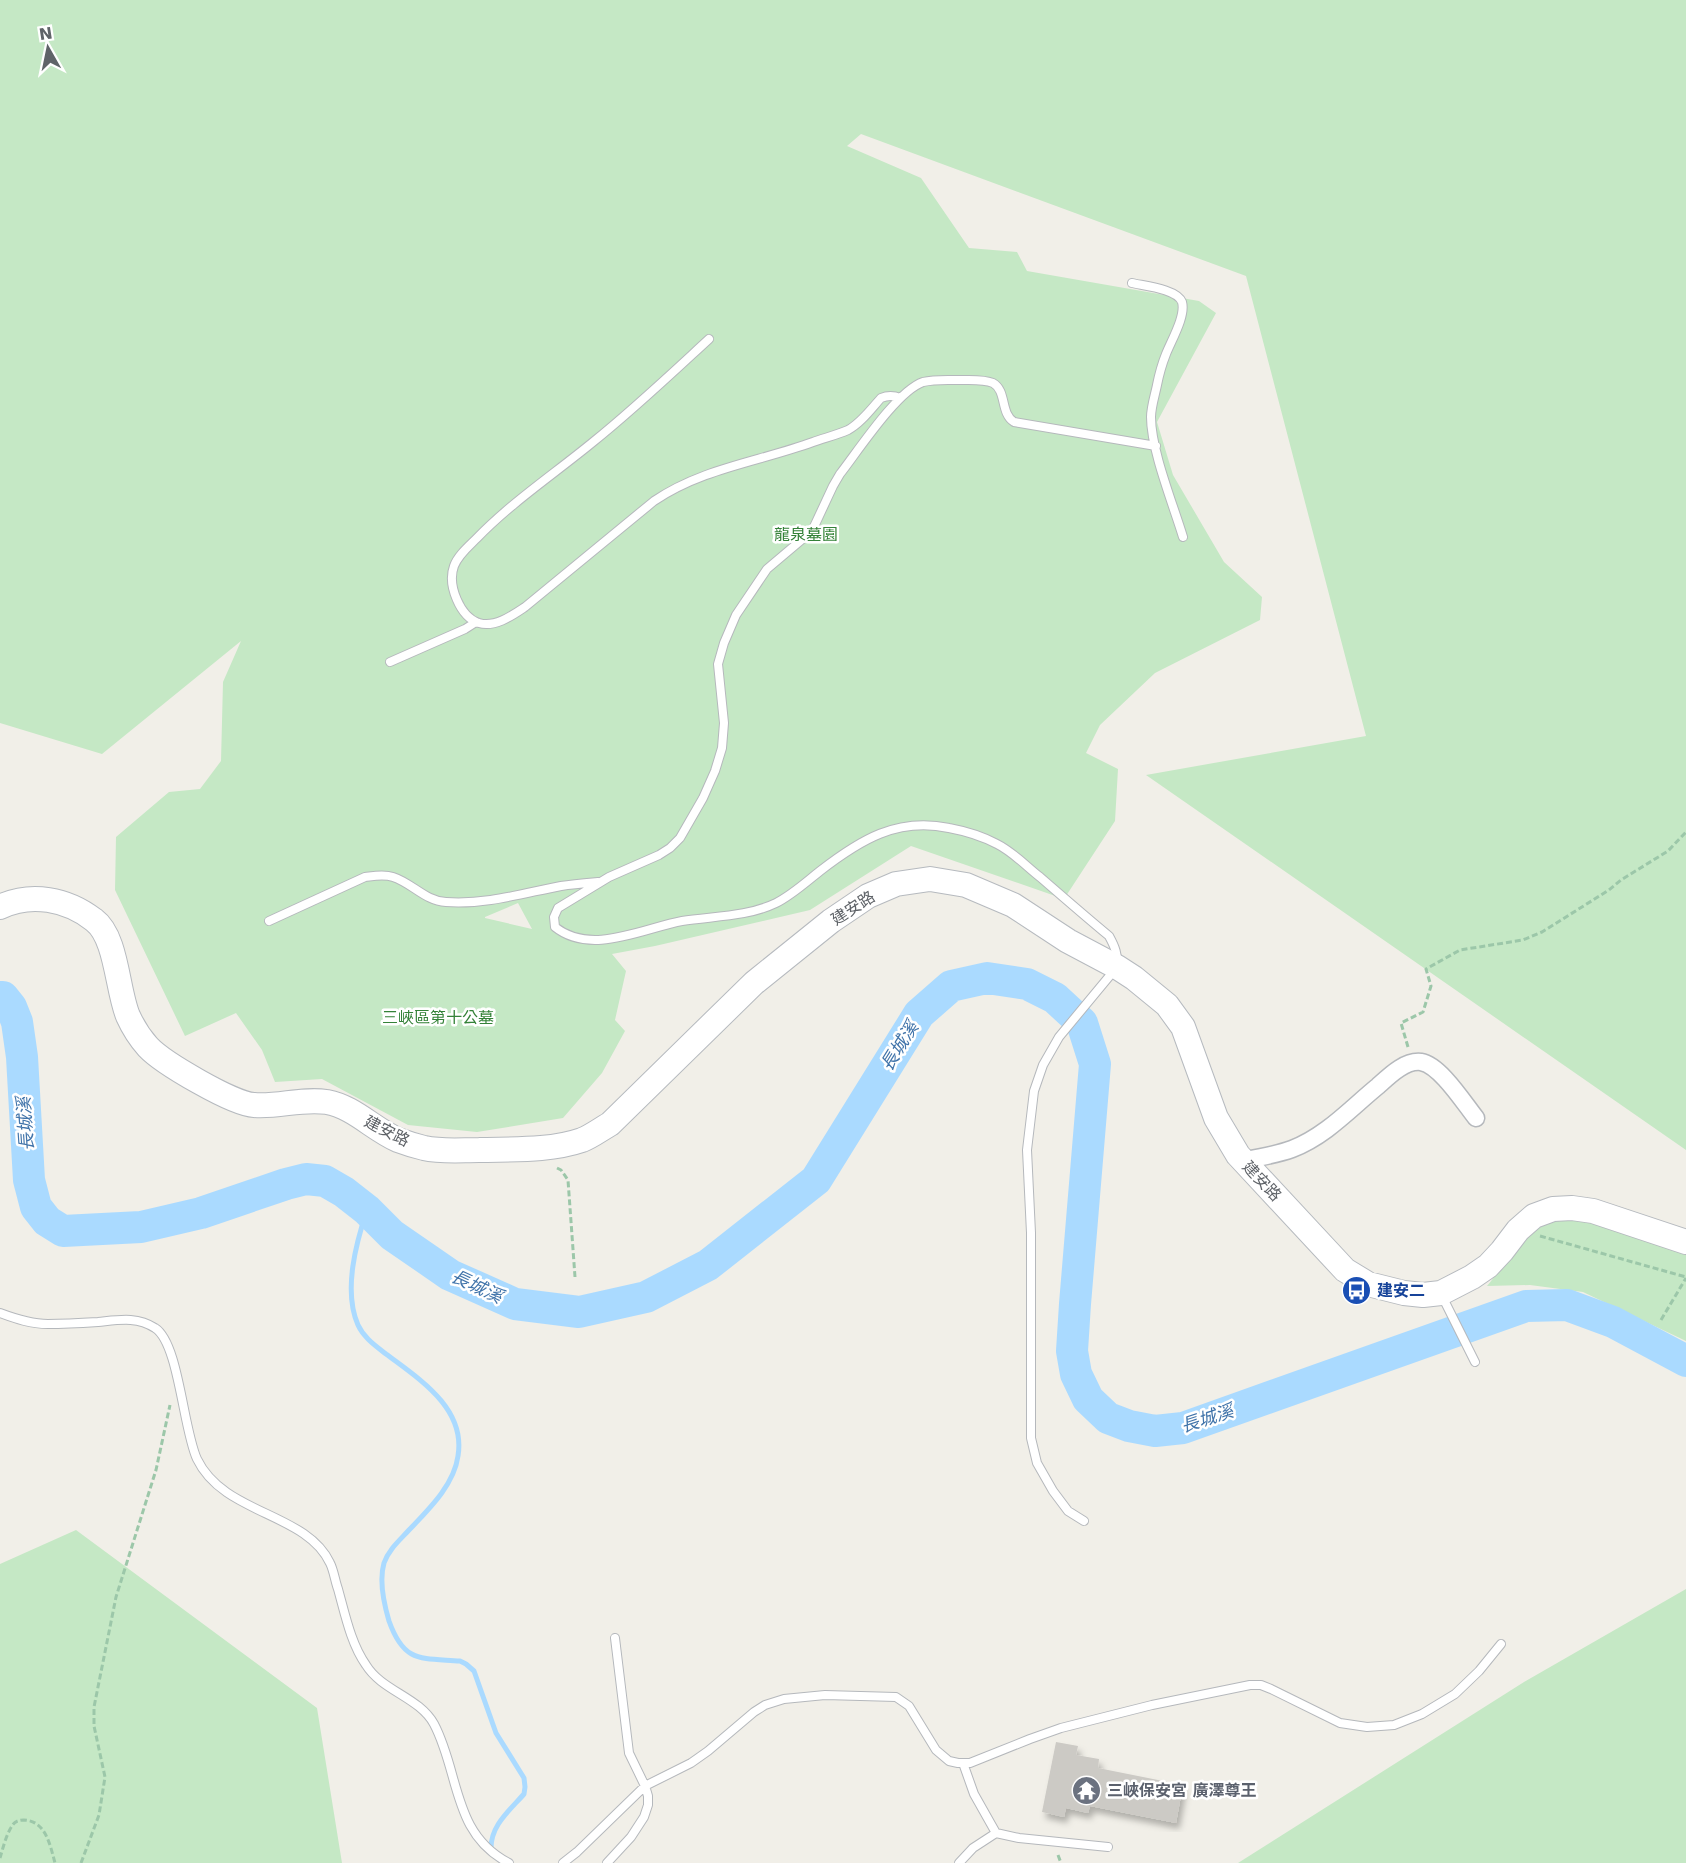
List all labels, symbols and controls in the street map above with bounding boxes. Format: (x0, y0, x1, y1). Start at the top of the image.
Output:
north arrow (18, 18, 78, 78)
text: N (38, 23, 54, 44)
park label: 龍泉墓園 (774, 525, 838, 544)
street label: 建安路 (828, 887, 878, 929)
park label: 三峽區第十公墓 (382, 1008, 494, 1027)
water label: 長城溪 (876, 1015, 924, 1074)
water label: 長城溪 (12, 1093, 37, 1152)
street label: 建安路 (361, 1112, 413, 1150)
street label: 建安路 (1239, 1157, 1285, 1205)
water label: 長城溪 (448, 1265, 509, 1308)
bus stop icon: 建安二 (1340, 1274, 1372, 1306)
place label: 建安二 (1377, 1281, 1425, 1300)
water label: 長城溪 (1178, 1399, 1239, 1436)
temple icon: 三峽保安宮 廣澤尊王 (1070, 1774, 1102, 1806)
place label: 三峽保安宮 廣澤尊王 (1107, 1781, 1257, 1800)

